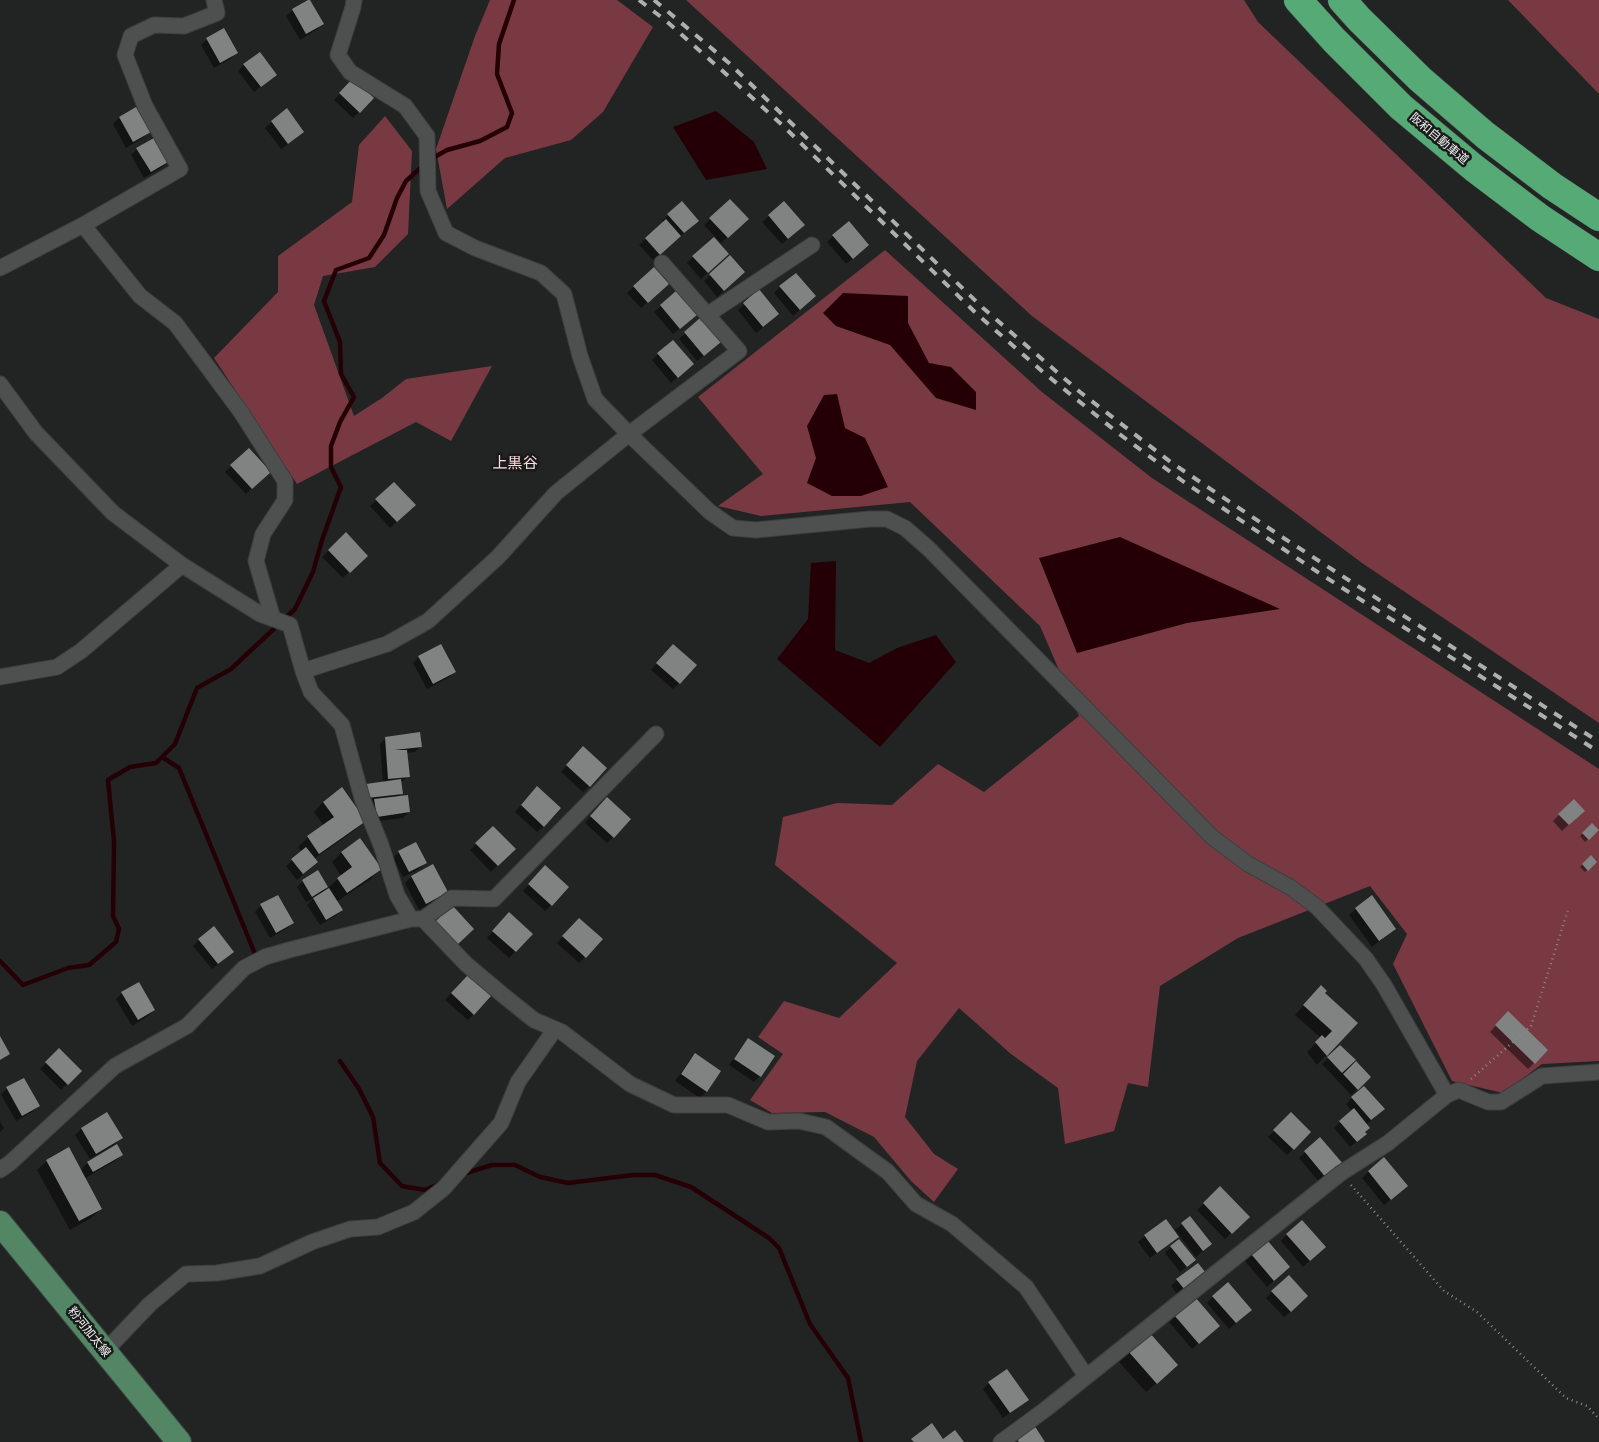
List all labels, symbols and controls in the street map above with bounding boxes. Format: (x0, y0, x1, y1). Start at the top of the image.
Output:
street label: 阪和自動車道 (1407, 110, 1471, 168)
district label: 上黒谷 (493, 455, 537, 473)
street label: 粉河加太線 (65, 1304, 113, 1360)

